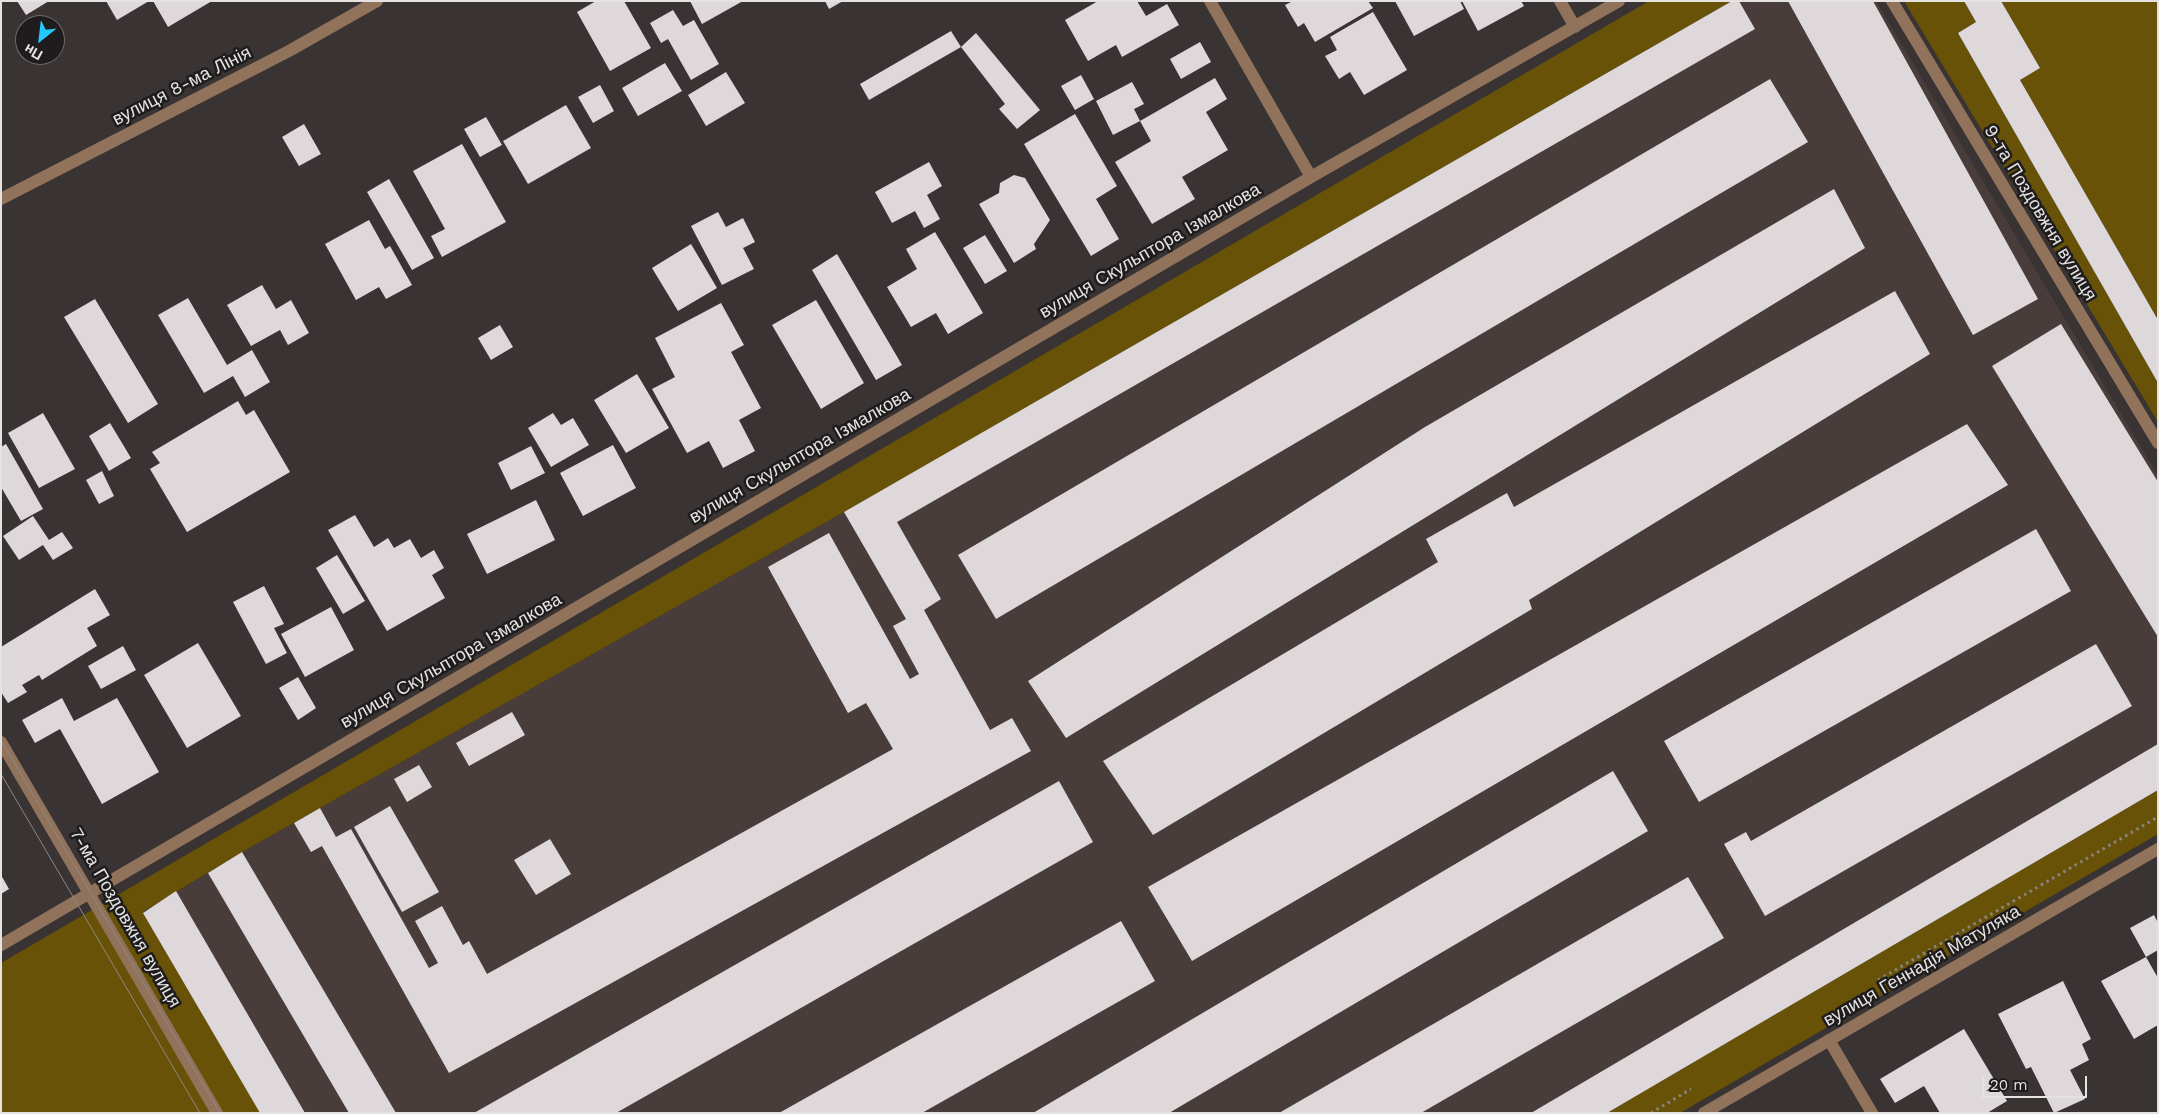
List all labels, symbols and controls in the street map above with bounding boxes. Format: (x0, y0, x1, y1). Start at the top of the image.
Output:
north arrow (15, 15, 65, 65)
text: Пн (21, 41, 45, 64)
street label: вулиця 8-ма Лінія (109, 42, 255, 130)
street label: 9-та Поздовжня вулиця (1979, 121, 2101, 305)
street label: вулиця Скульптора Ізмалкова (1036, 179, 1264, 323)
street label: вулиця Скульптора Ізмалкова (686, 384, 914, 528)
street label: вулиця Скульптора Ізмалкова (337, 589, 565, 733)
street label: 7-ма Поздовжня вулиця (65, 824, 185, 1012)
street label: вулиця Геннадія Матуляка (1820, 901, 2024, 1031)
scale bar (1984, 1066, 2089, 1098)
text: 20 m (1990, 1076, 2028, 1094)

